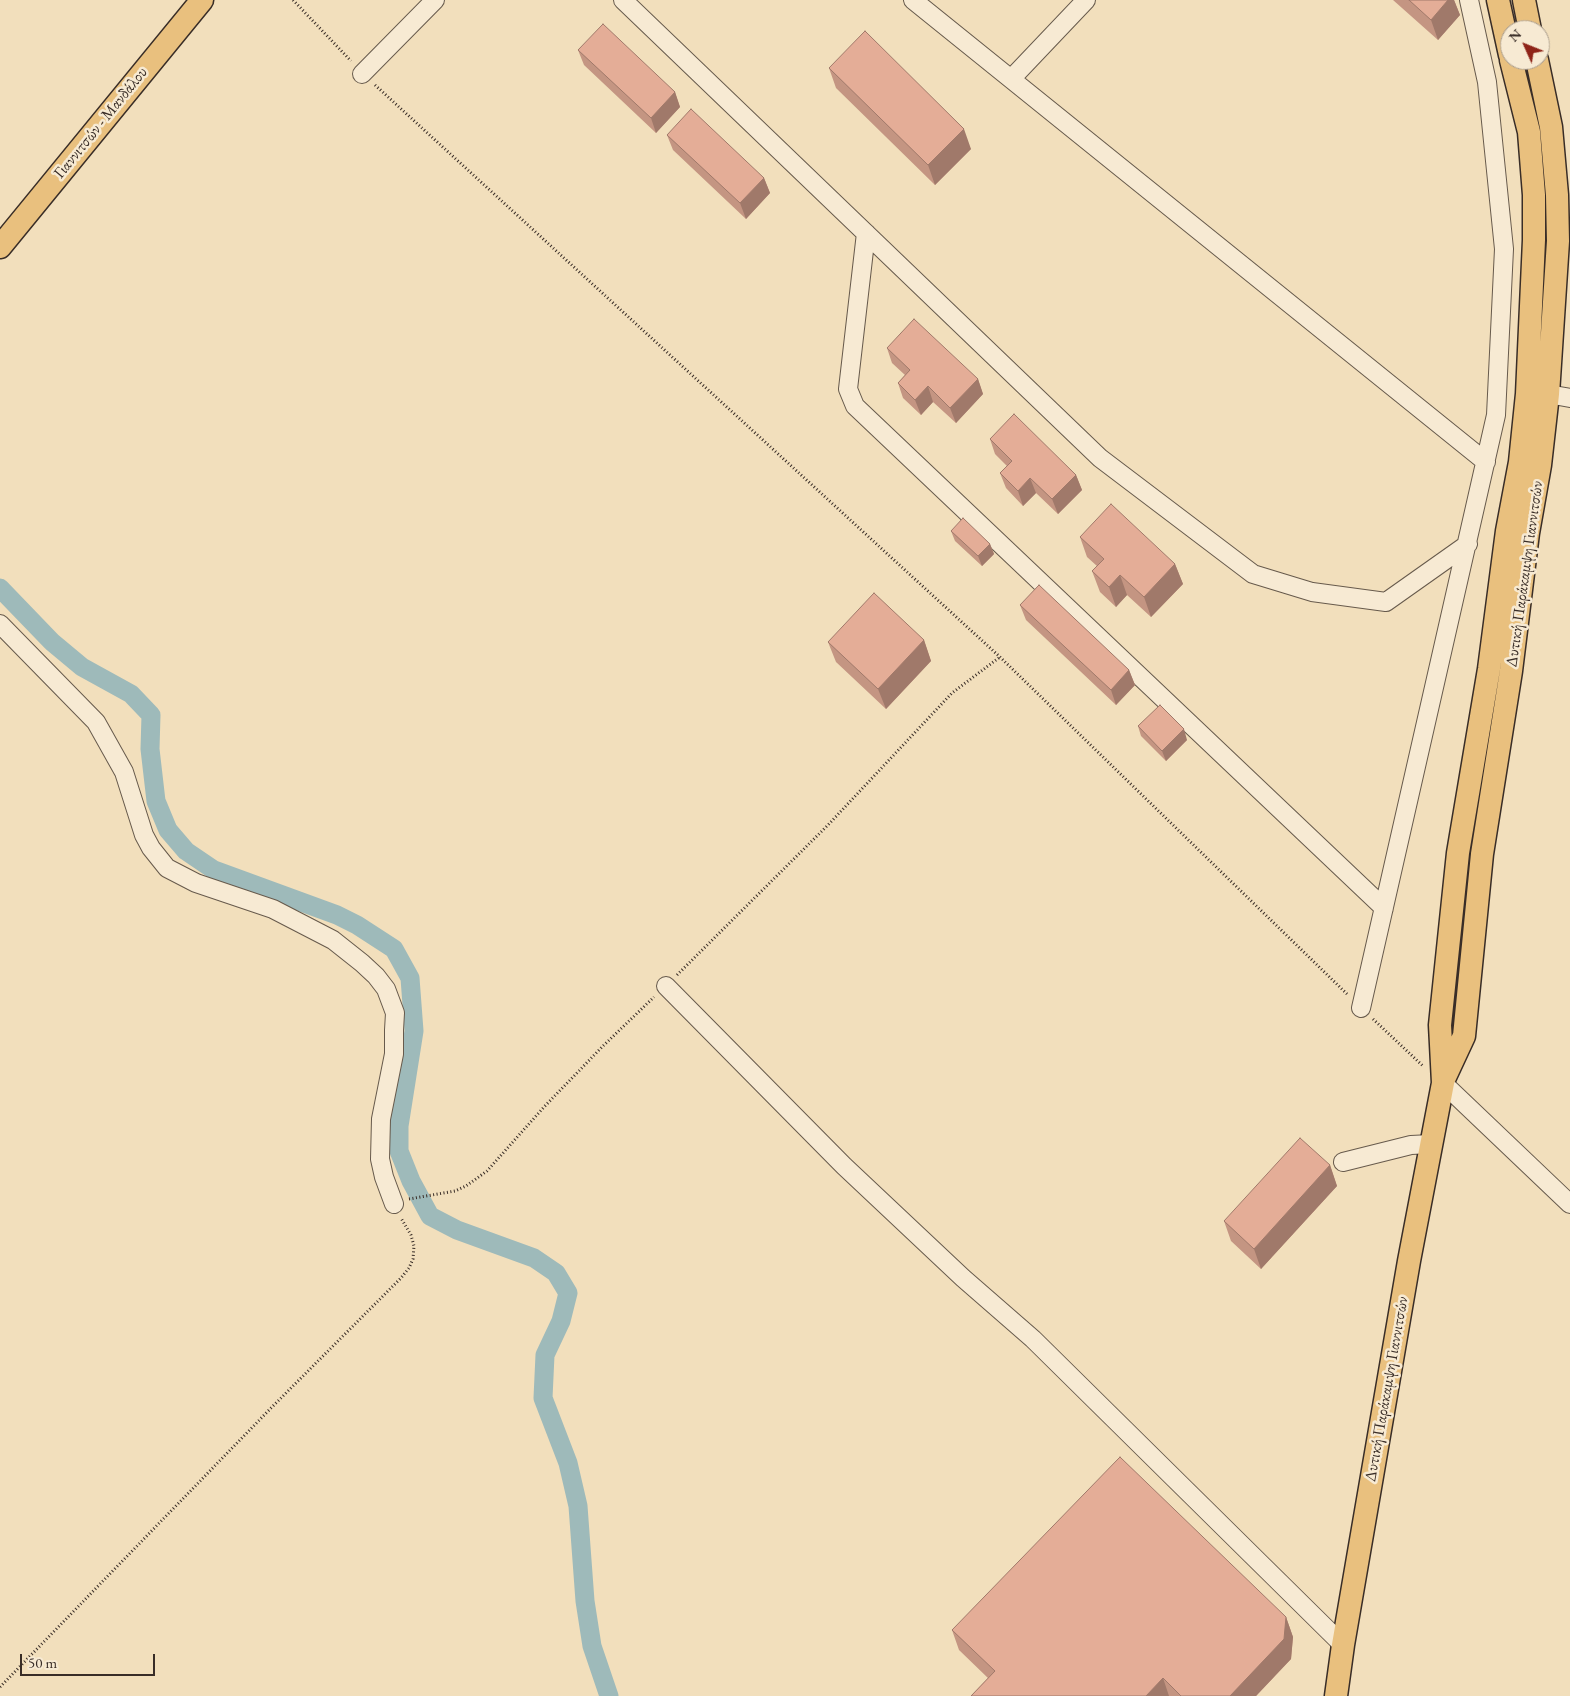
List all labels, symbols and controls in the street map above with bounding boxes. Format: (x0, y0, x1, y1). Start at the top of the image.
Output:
north arrow (1500, 20, 1550, 70)
text: N (1505, 25, 1525, 46)
street label: Γιαννιτσών - Μανδάλου (50, 63, 152, 183)
street label: Δυτική Παράκαμψη Γιαννιτσών (1502, 480, 1548, 668)
street label: Δυτική Παράκαμψη Γιαννιτσών (1361, 1295, 1413, 1483)
scale bar (22, 1644, 158, 1676)
text: 50 m (28, 1653, 57, 1672)

